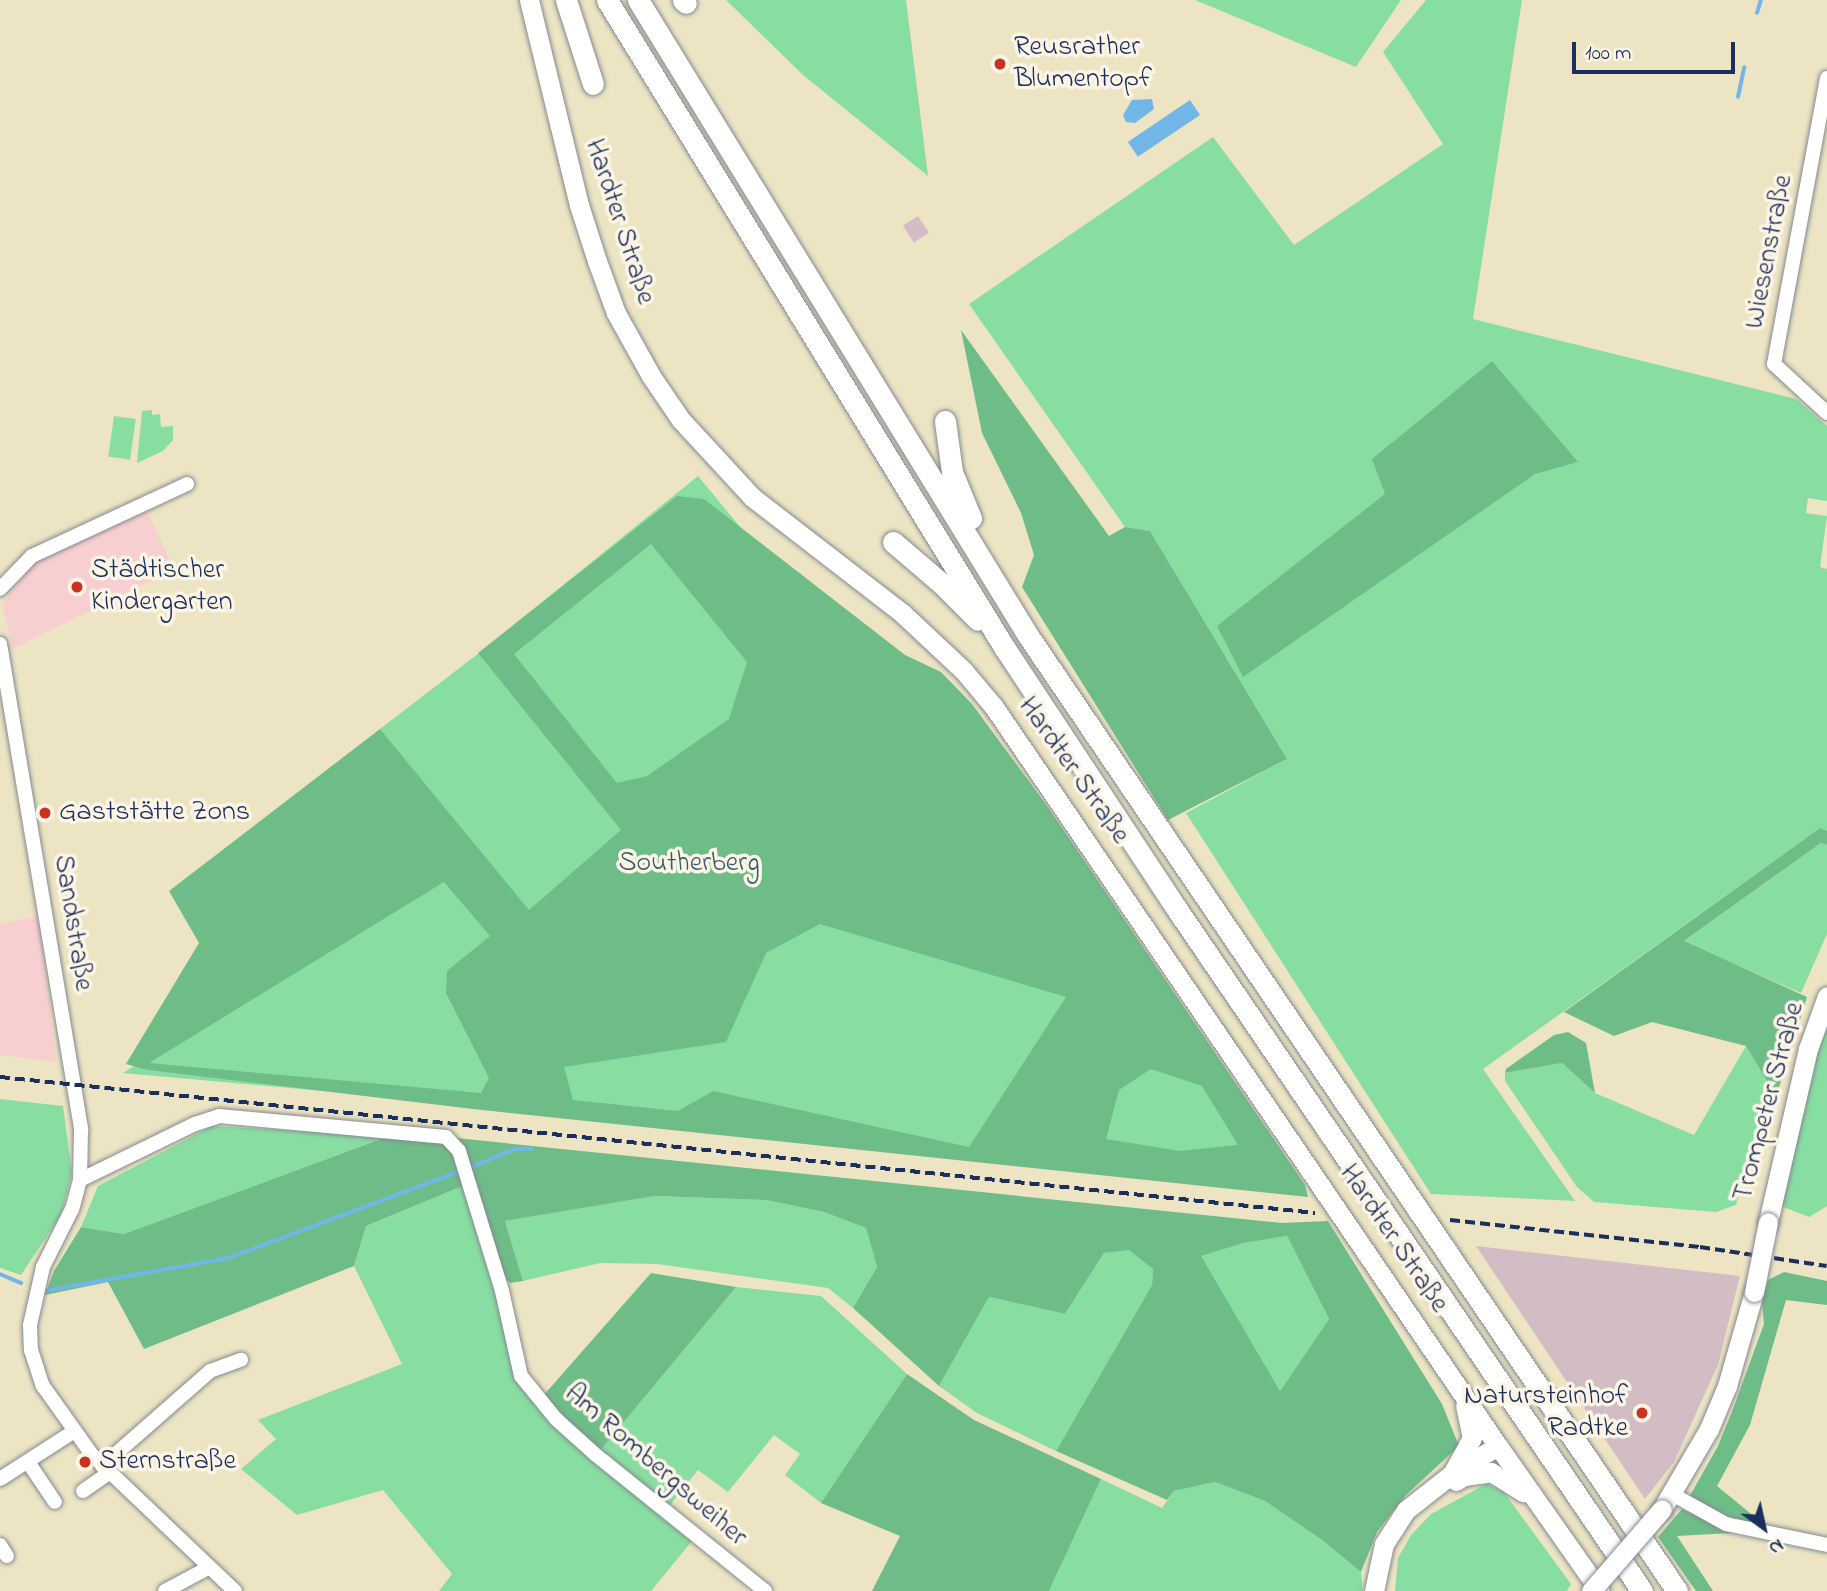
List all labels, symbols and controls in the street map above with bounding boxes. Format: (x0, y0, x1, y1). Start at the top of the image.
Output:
scale bar (1575, 28, 1738, 72)
place label: Reusrather Blumentopf (1014, 31, 1152, 97)
text: 100 m (1585, 39, 1631, 69)
marker: Reusrather Blumentopf (992, 56, 1008, 72)
street label: Hardter Straße (576, 135, 662, 309)
street label: Wiesenstraße (1739, 172, 1801, 332)
place label: Städtischer Kindergarten (91, 554, 233, 620)
marker: Städtischer Kindergarten (69, 579, 85, 595)
street label: Hardter Straße (1010, 691, 1136, 851)
place label: Gaststätte Zons (59, 796, 250, 830)
marker: Gaststätte Zons (37, 805, 53, 821)
park label: Southerberg (618, 847, 760, 881)
street label: Sandstraße (45, 853, 99, 993)
street label: Trompeter Straße (1727, 999, 1813, 1205)
street label: Hardter Straße (1331, 1158, 1455, 1320)
street label: Am Rombergsweiher (557, 1378, 753, 1554)
place label: Natursteinhof Radtke (1464, 1380, 1628, 1446)
marker: Natursteinhof Radtke (1634, 1405, 1650, 1421)
place label: Sternstraße (99, 1445, 236, 1479)
marker: Sternstraße (77, 1454, 93, 1470)
north arrow (1729, 1493, 1799, 1563)
text: N (1763, 1531, 1788, 1561)

